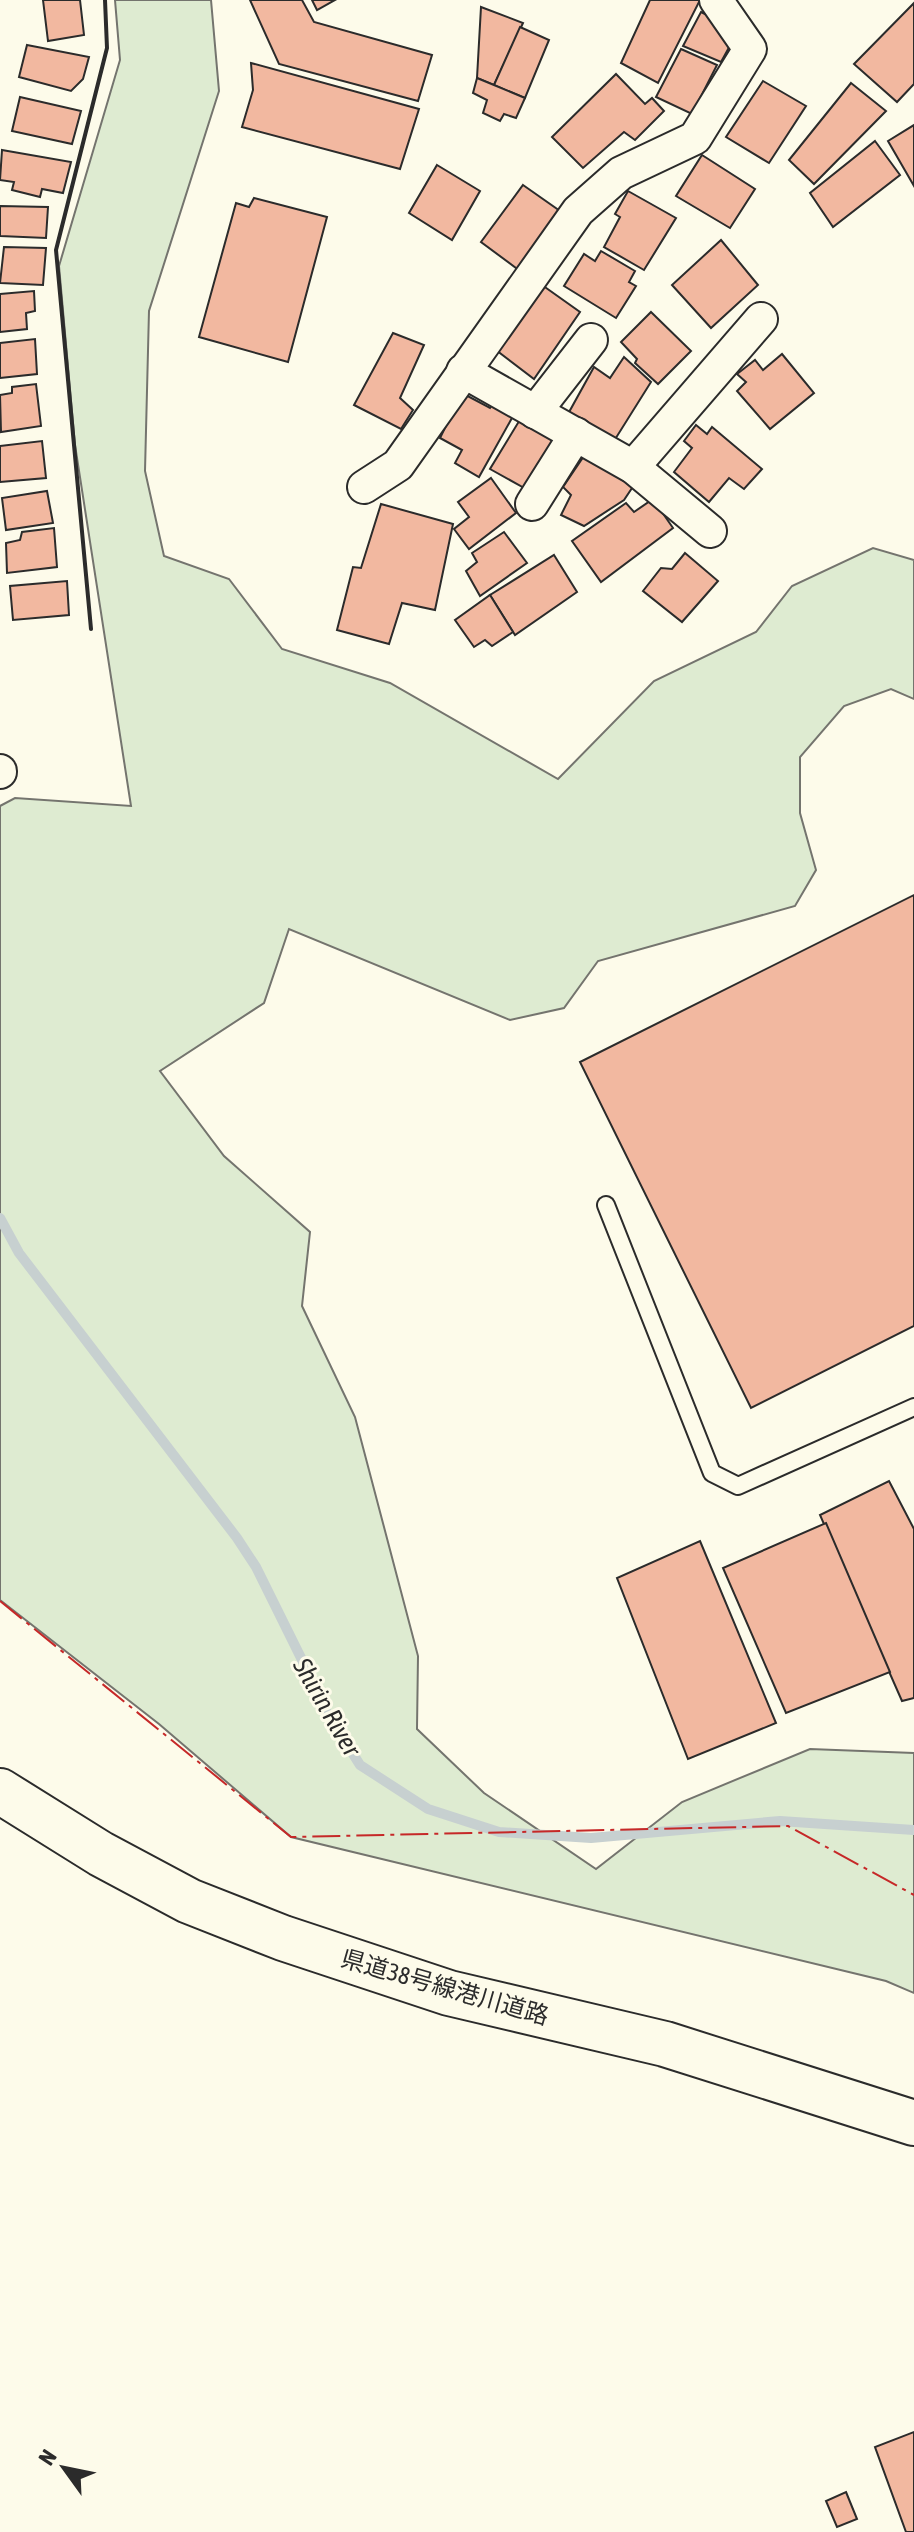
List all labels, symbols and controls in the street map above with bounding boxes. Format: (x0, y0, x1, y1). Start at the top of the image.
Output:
water label: Shirin River (286, 1652, 368, 1763)
street label: 県道38号線港川道路 (338, 1944, 552, 2030)
north arrow (24, 2428, 104, 2508)
text: N (33, 2445, 62, 2470)

